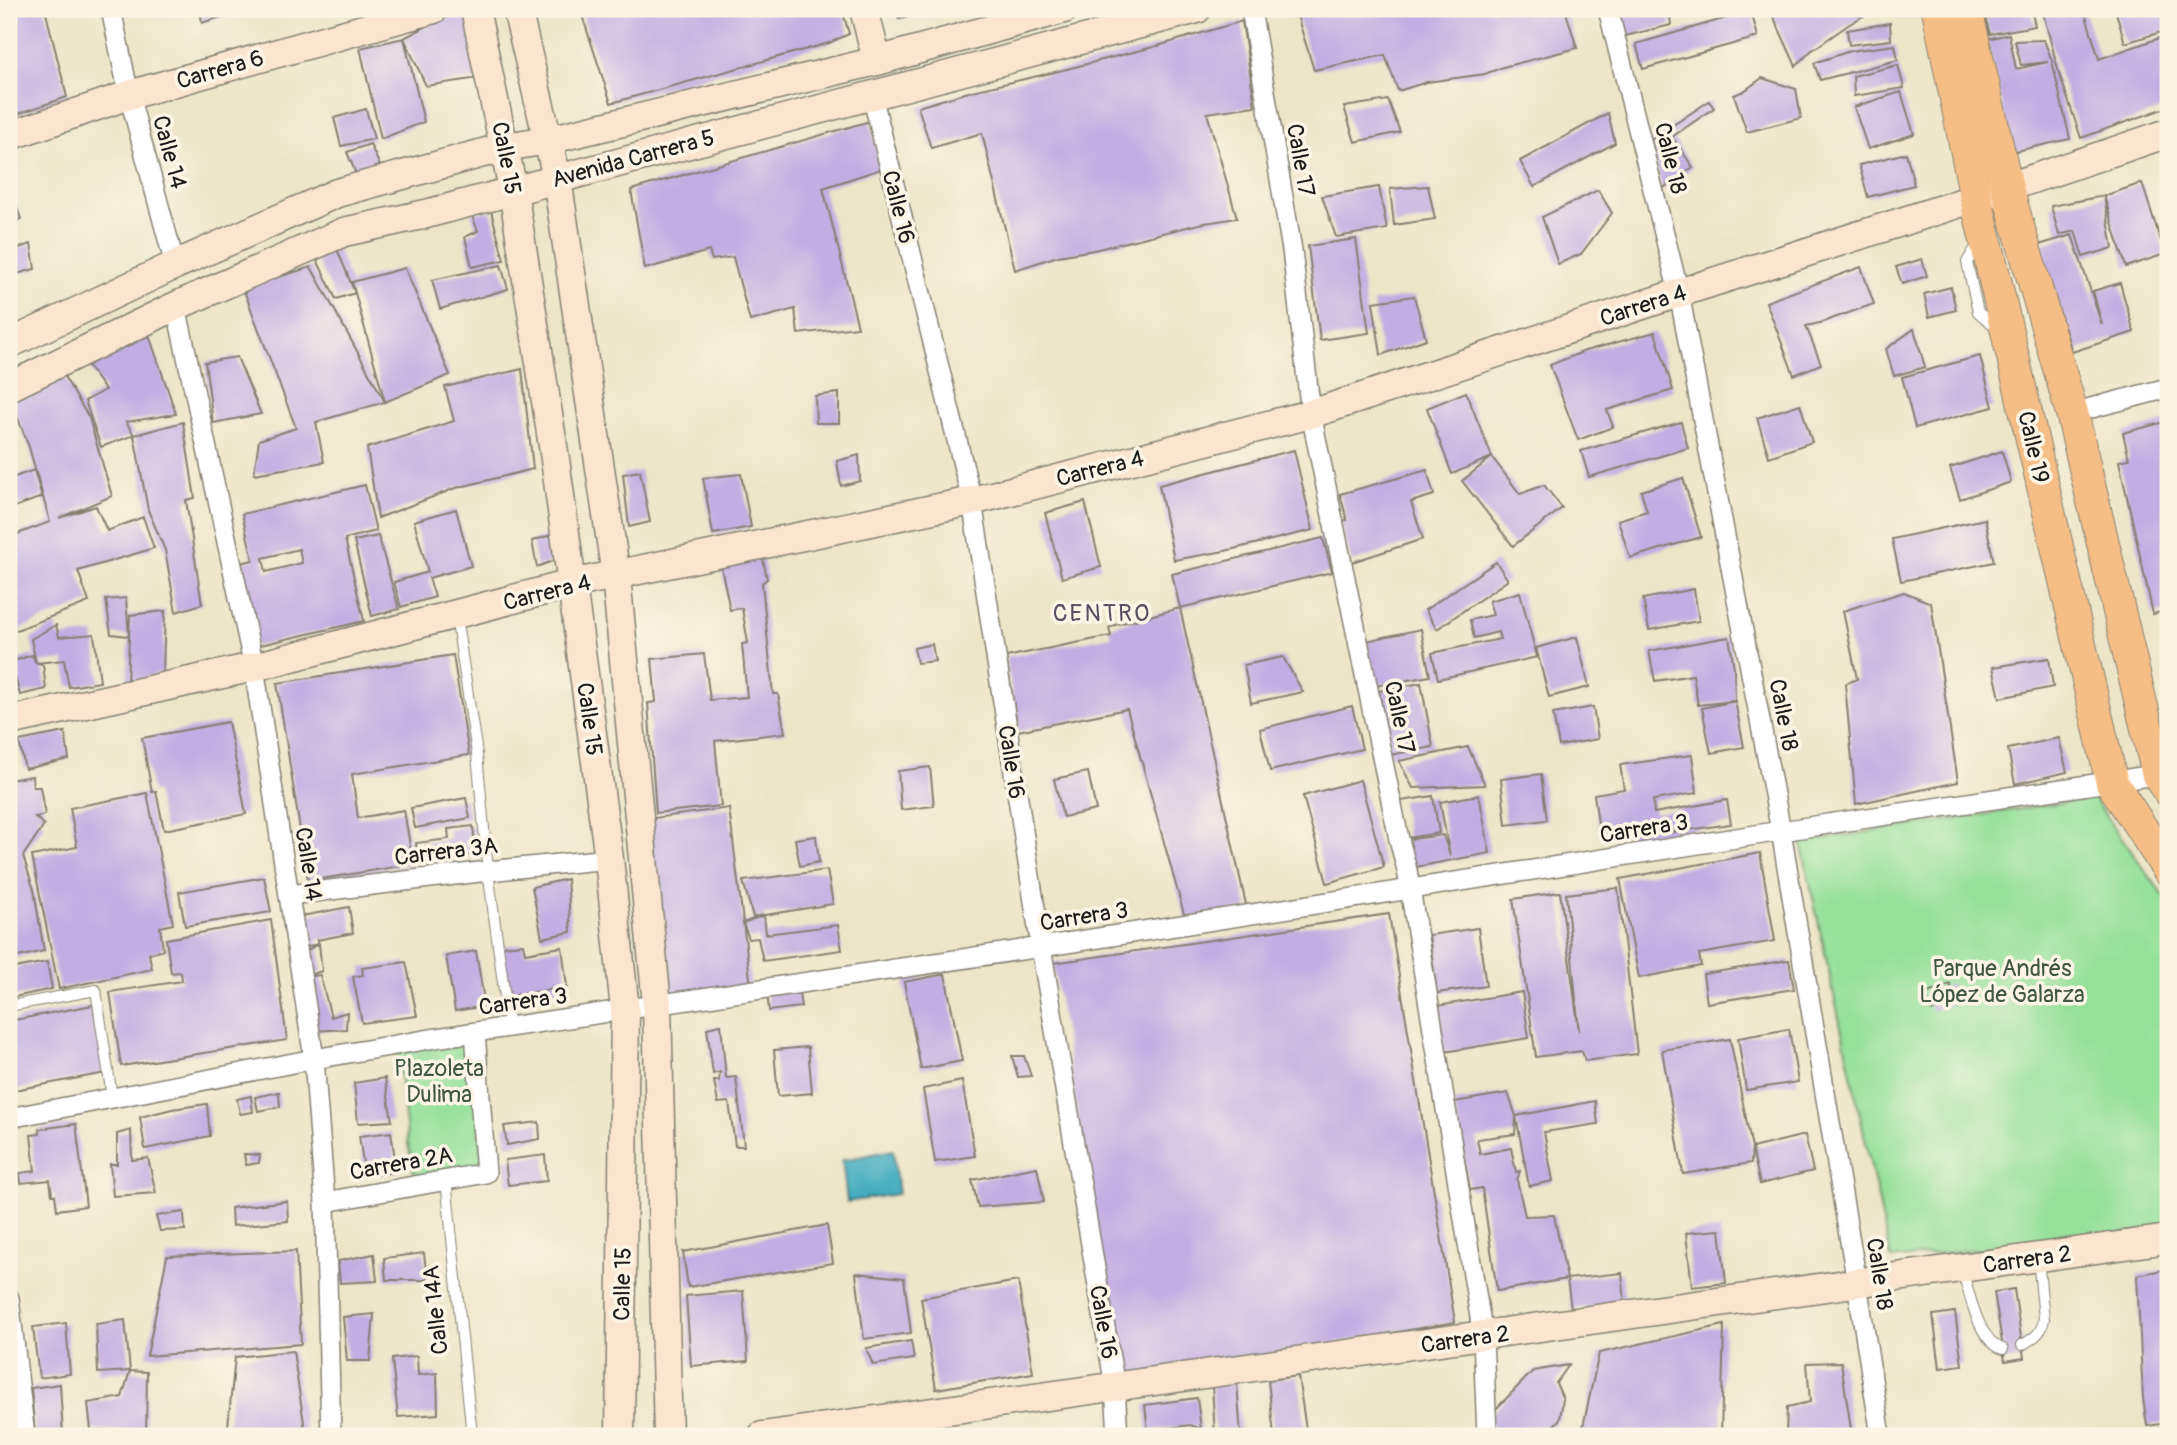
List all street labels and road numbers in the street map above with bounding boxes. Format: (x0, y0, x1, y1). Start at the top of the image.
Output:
street label: Carrera 6 (173, 43, 267, 96)
street label: Calle 14 (146, 112, 193, 192)
street label: Calle 15 (485, 119, 528, 197)
street label: Calle 18 (1648, 119, 1693, 197)
street label: Calle 17 (1280, 121, 1321, 199)
street label: Avenida Carrera 5 (549, 123, 718, 194)
street label: Calle 16 (875, 167, 922, 247)
street label: Carrera 4 (1596, 278, 1690, 333)
street label: Calle 19 (2011, 408, 2056, 486)
street label: Carrera 4 (1053, 444, 1147, 493)
street label: Carrera 4 (500, 568, 594, 617)
street label: Calle 18 (1762, 677, 1805, 754)
street label: Calle 17 (1378, 678, 1421, 756)
street label: Calle 15 (570, 681, 609, 758)
street label: Calle 16 (991, 723, 1032, 801)
street label: Carrera 3 (1598, 807, 1690, 850)
street label: Calle 14 (288, 825, 329, 903)
street label: Carrera 3A (393, 831, 499, 872)
street label: Carrera 3 (1038, 895, 1130, 938)
street label: Carrera 3 (477, 981, 569, 1022)
street label: Carrera 2A (347, 1140, 455, 1187)
street label: Calle 18 (1859, 1236, 1900, 1312)
street label: Carrera 2 (1981, 1239, 2073, 1280)
street label: Calle 15 (607, 1247, 638, 1321)
street label: Calle 14A (416, 1264, 455, 1356)
street label: Calle 16 (1083, 1283, 1124, 1361)
street label: Carrera 2 (1419, 1319, 1511, 1360)

